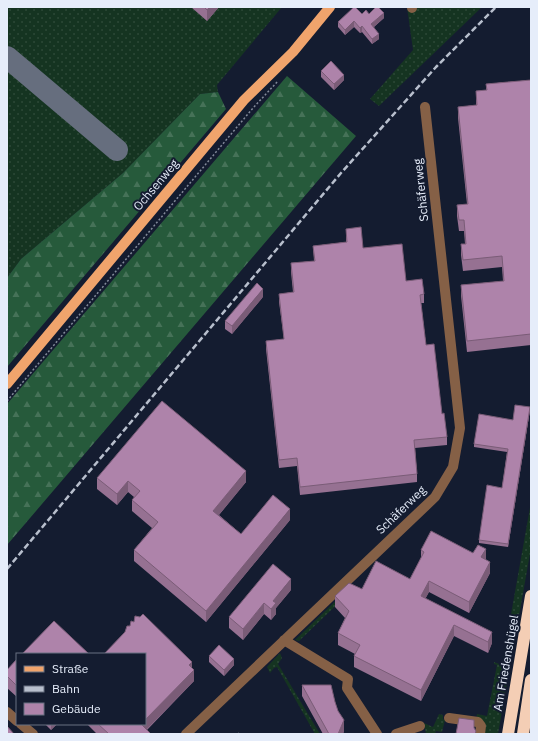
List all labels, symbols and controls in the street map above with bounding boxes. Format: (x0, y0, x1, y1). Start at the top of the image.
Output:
street label: Ochsenweg (130, 155, 182, 213)
street label: Schäferweg (410, 157, 431, 222)
street label: Schäferweg (373, 482, 429, 537)
street label: Am Friedenshügel (490, 614, 521, 712)
legend (16, 653, 146, 725)
text: Straße (52, 661, 89, 676)
text: Bahn (52, 681, 80, 696)
text: Gebäude (52, 701, 101, 716)

